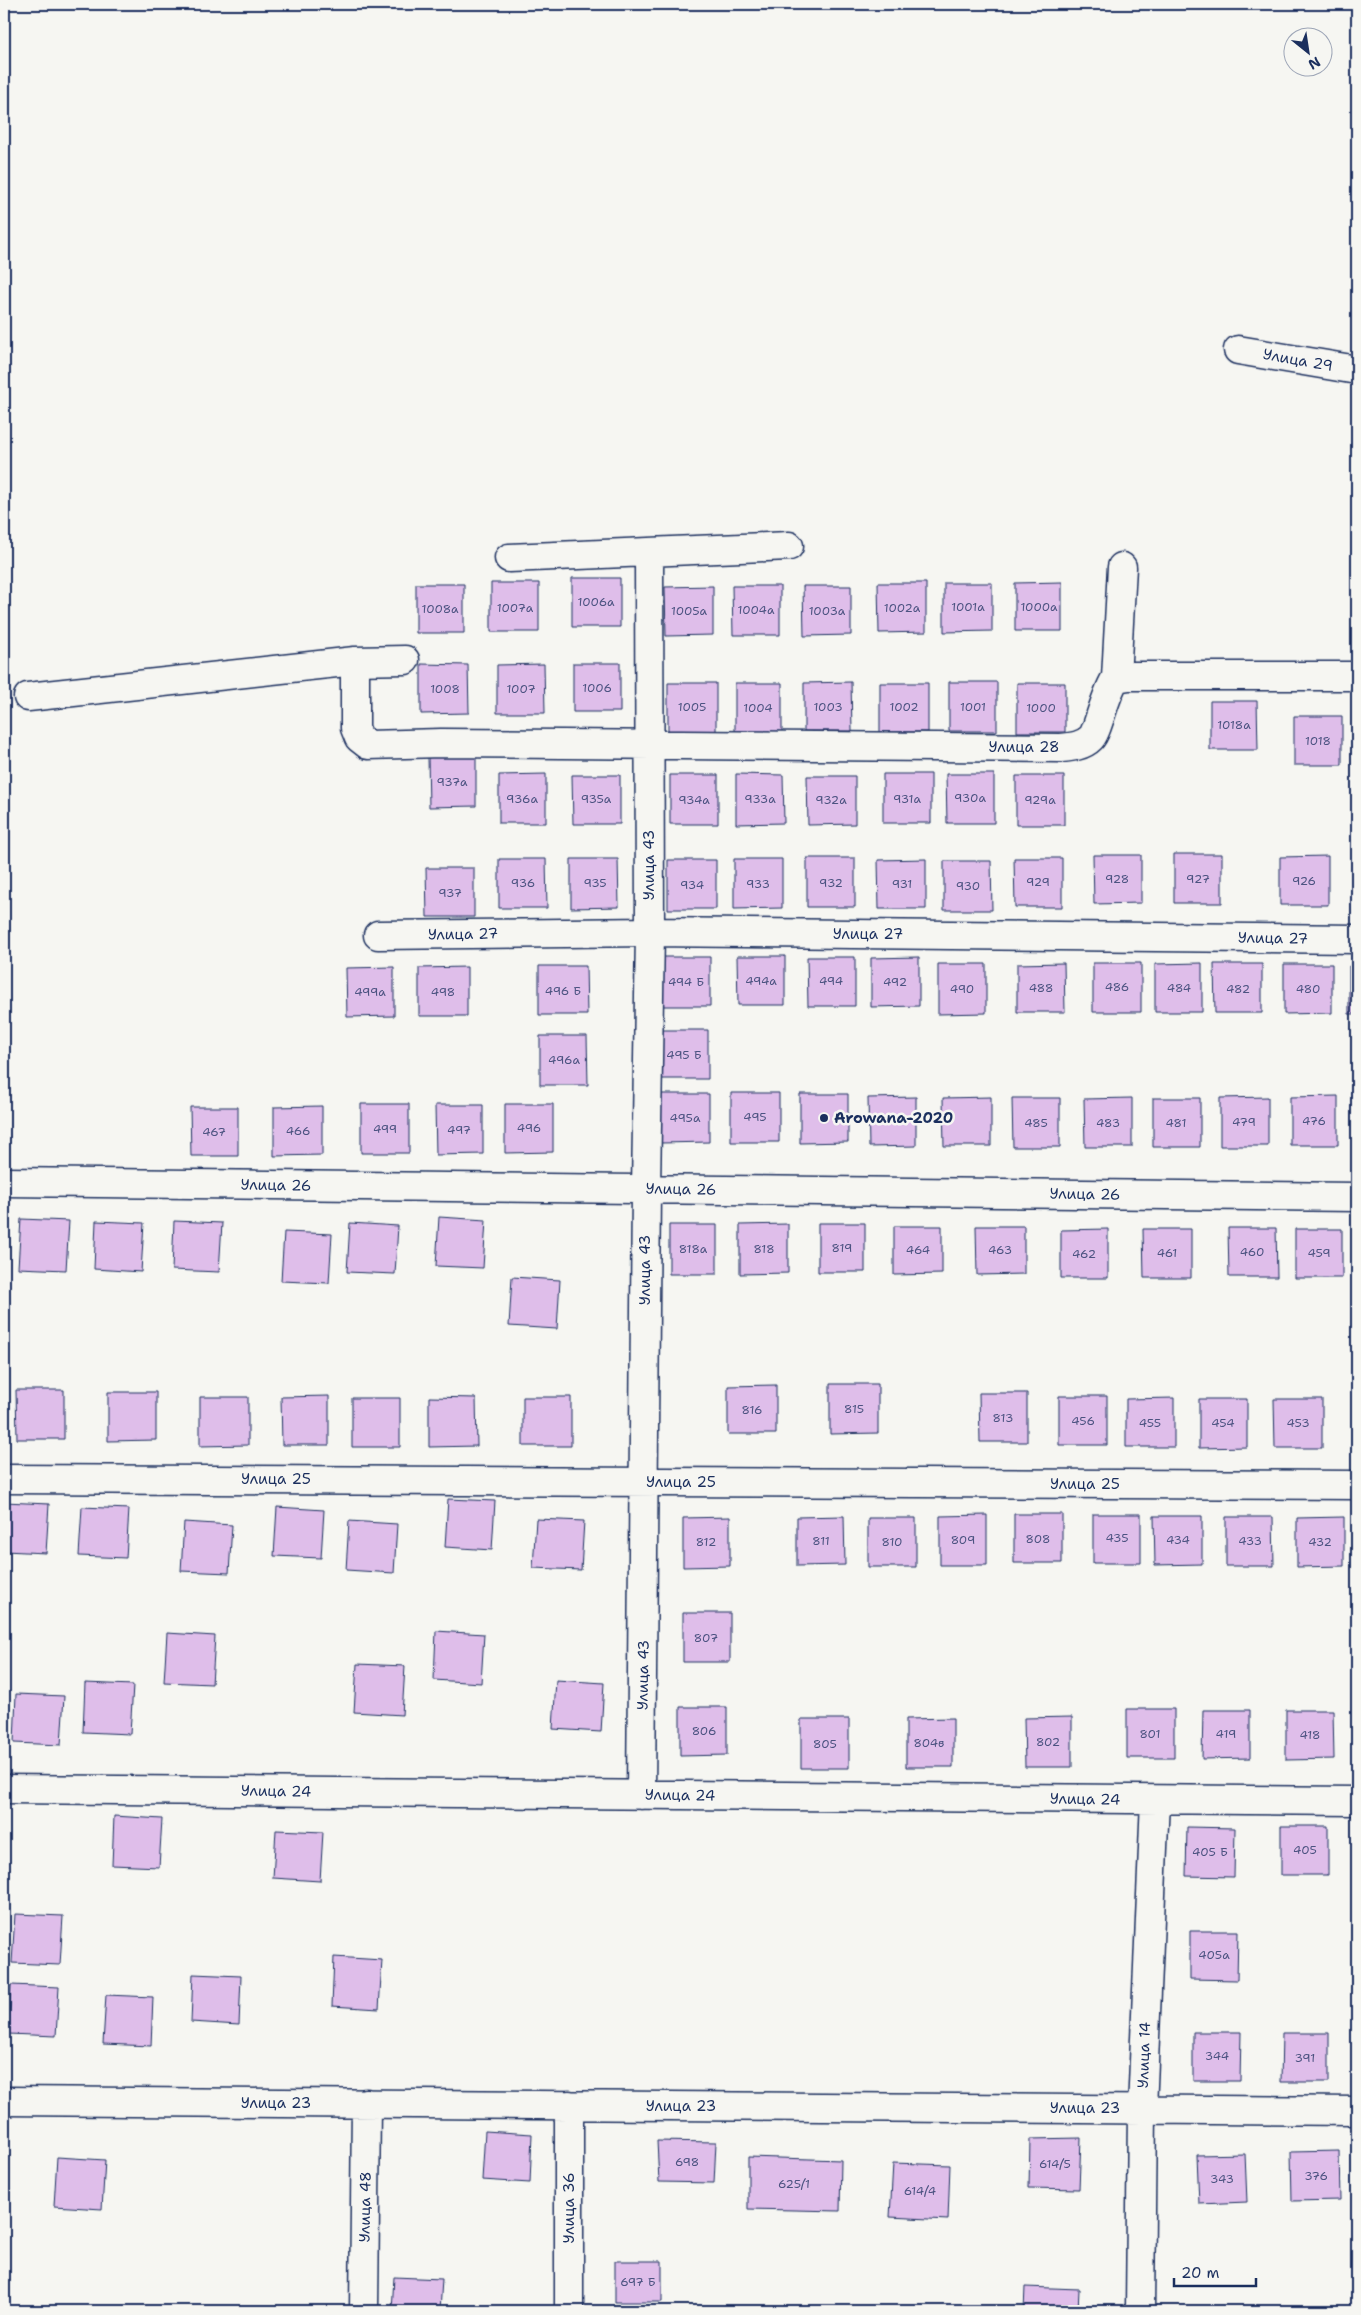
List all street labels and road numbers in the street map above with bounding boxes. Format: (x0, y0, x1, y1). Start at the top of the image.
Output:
street label: Улица 29 (1261, 344, 1335, 376)
street label: Улица 28 (989, 737, 1059, 757)
street label: Улица 43 (639, 830, 659, 900)
street label: Улица 27 (428, 923, 498, 945)
street label: Улица 27 (833, 924, 903, 944)
street label: Улица 27 (1238, 927, 1308, 949)
street label: Улица 26 (240, 1174, 312, 1196)
street label: Улица 26 (645, 1178, 717, 1200)
street label: Улица 26 (1049, 1183, 1121, 1205)
street label: Улица 43 (635, 1235, 655, 1305)
street label: Улица 25 (241, 1469, 311, 1489)
street label: Улица 25 (646, 1472, 716, 1492)
street label: Улица 25 (1050, 1474, 1120, 1494)
street label: Улица 43 (632, 1640, 654, 1710)
street label: Улица 24 (241, 1780, 311, 1802)
street label: Улица 24 (645, 1784, 715, 1806)
street label: Улица 24 (1050, 1788, 1120, 1810)
street label: Улица 14 (1133, 2021, 1155, 2089)
street label: Улица 23 (241, 2093, 311, 2113)
street label: Улица 23 (646, 2096, 716, 2116)
street label: Улица 23 (1050, 2098, 1120, 2118)
street label: Улица 48 (354, 2171, 376, 2243)
street label: Улица 36 (559, 2172, 579, 2244)

